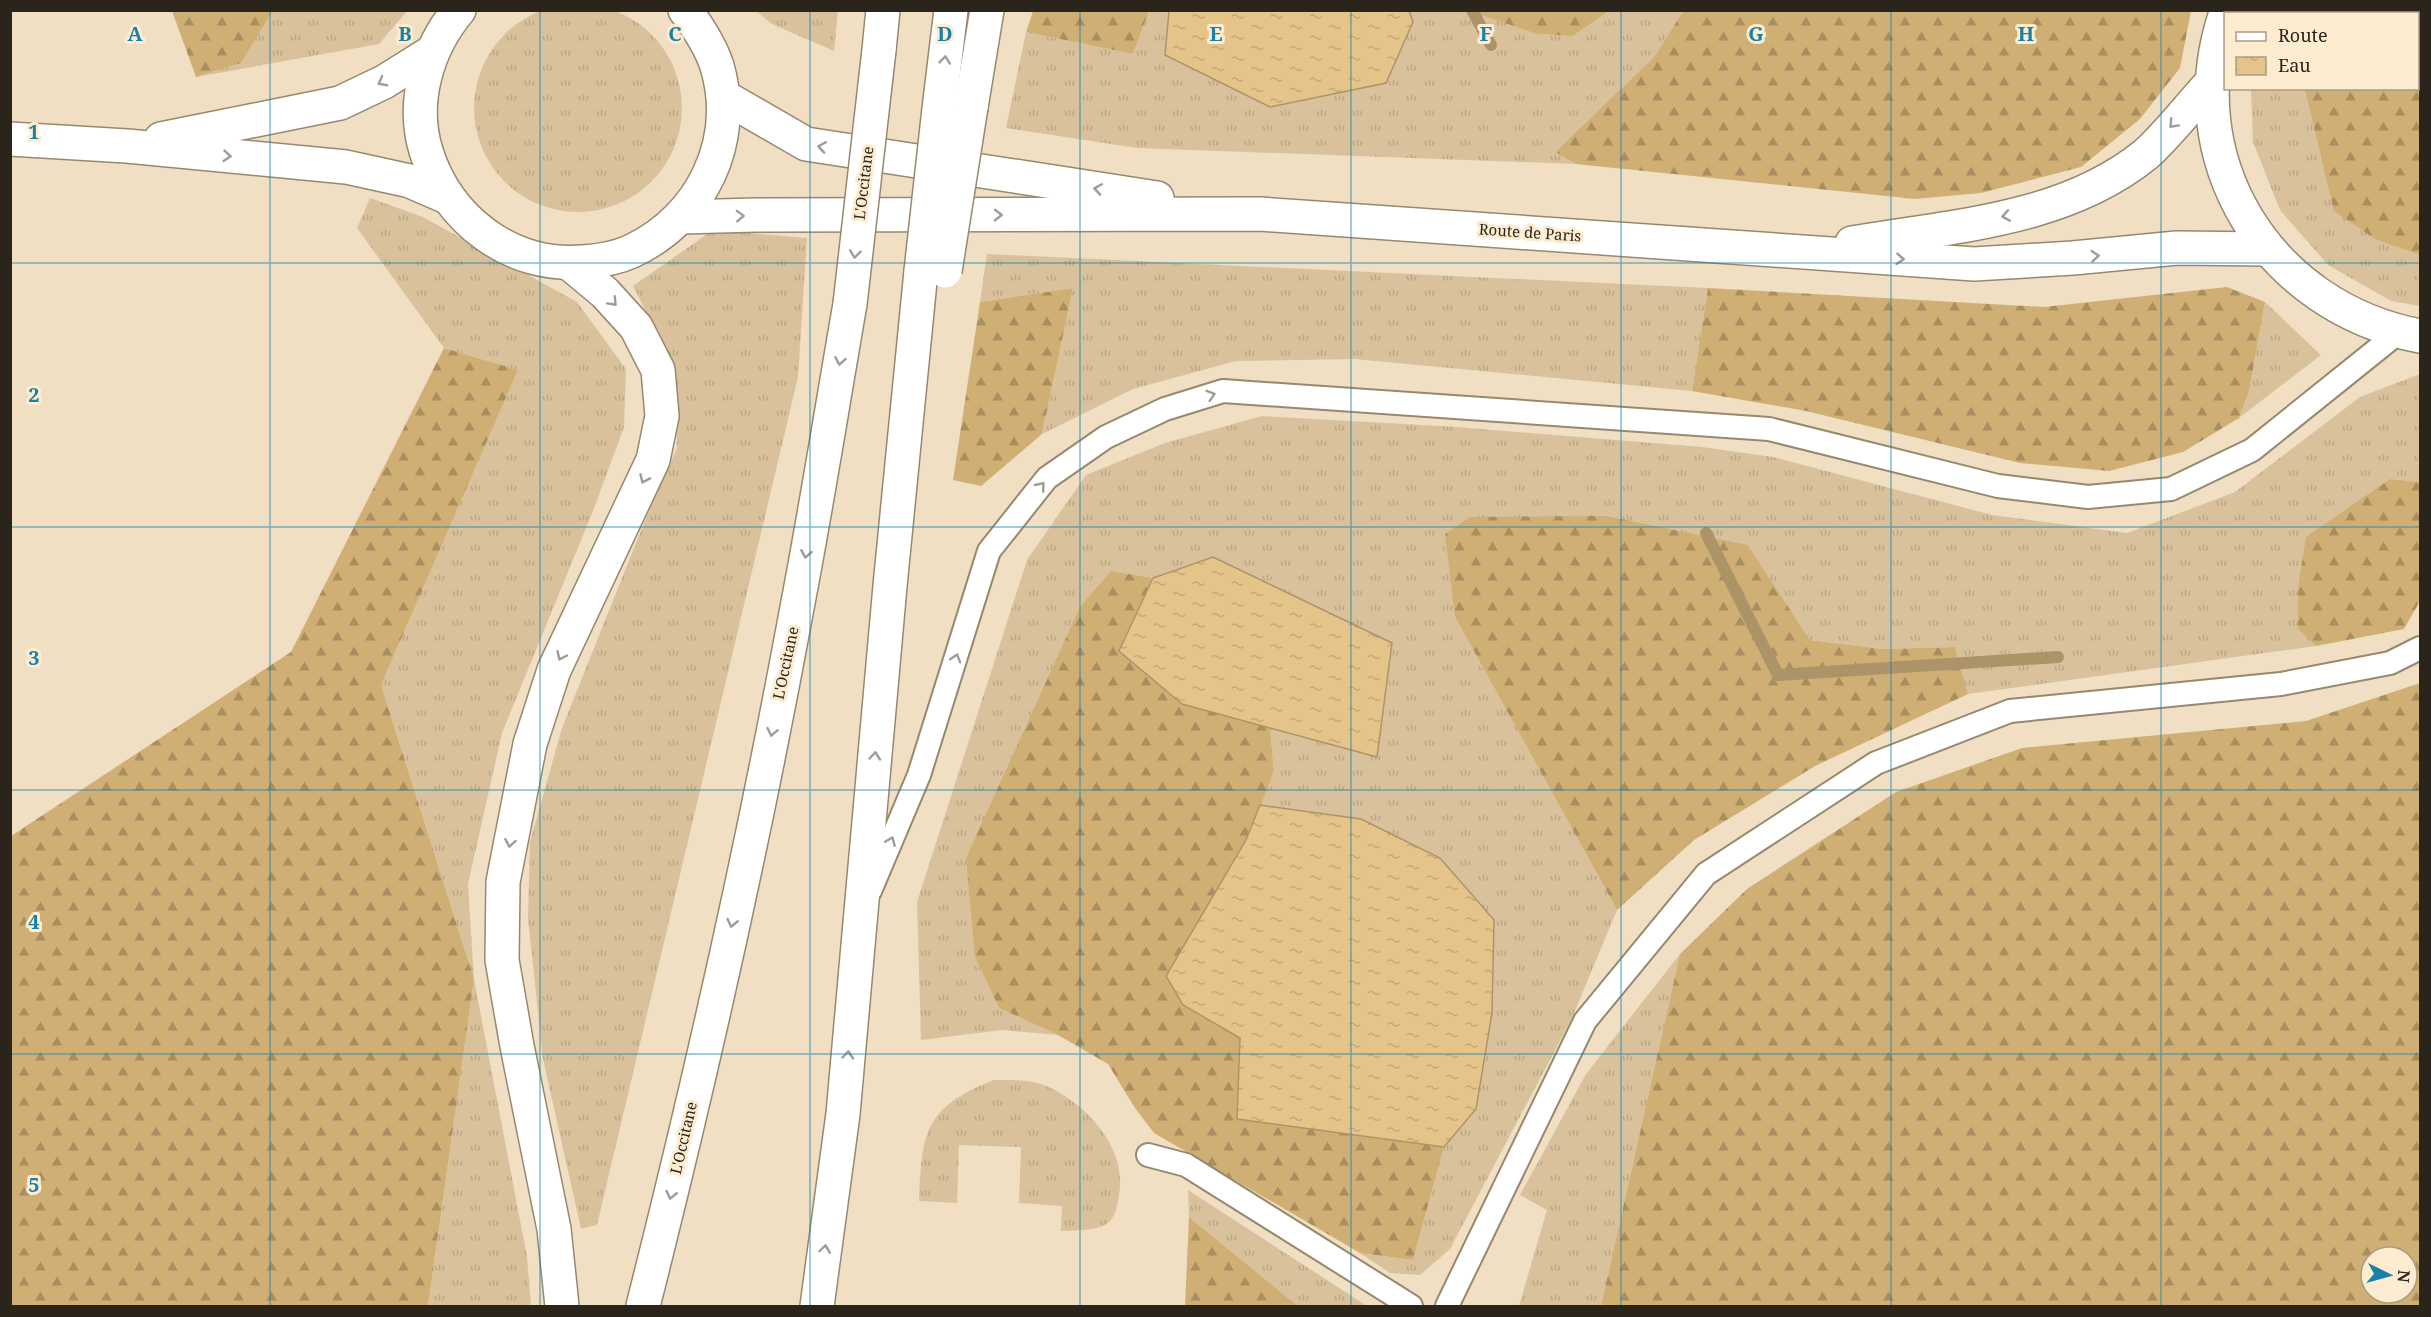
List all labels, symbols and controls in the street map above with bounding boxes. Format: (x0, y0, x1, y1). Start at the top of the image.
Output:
legend (2224, 12, 2419, 90)
text: A (127, 20, 143, 47)
text: B (398, 20, 412, 47)
text: C (668, 20, 682, 47)
text: D (937, 20, 953, 47)
text: E (1209, 20, 1223, 47)
text: F (1480, 20, 1492, 47)
text: G (1748, 20, 1764, 47)
text: H (2018, 20, 2034, 47)
text: Route (2278, 23, 2328, 47)
text: Eau (2278, 53, 2311, 77)
one-way arrow (938, 55, 951, 64)
one-way arrow (378, 75, 388, 86)
one-way arrow (2169, 117, 2180, 128)
text: 1 (28, 118, 40, 145)
one-way arrow (818, 141, 827, 153)
street label: L'Occitane (849, 145, 877, 221)
one-way arrow (222, 149, 232, 162)
one-way arrow (1093, 184, 1103, 196)
one-way arrow (735, 209, 744, 222)
one-way arrow (993, 209, 1002, 221)
one-way arrow (2002, 210, 2011, 222)
street label: Route de Paris (1478, 218, 1582, 246)
one-way arrow (850, 249, 862, 259)
one-way arrow (2090, 250, 2099, 263)
one-way arrow (1896, 252, 1905, 265)
one-way arrow (606, 295, 617, 305)
one-way arrow (834, 357, 846, 366)
text: 2 (28, 381, 40, 408)
one-way arrow (1205, 390, 1216, 402)
one-way arrow (640, 473, 652, 484)
one-way arrow (1034, 482, 1045, 493)
one-way arrow (801, 549, 813, 558)
street label: L'Occitane (768, 625, 802, 701)
text: 3 (28, 644, 40, 671)
one-way arrow (556, 649, 568, 660)
one-way arrow (949, 653, 961, 664)
one-way arrow (766, 727, 779, 737)
one-way arrow (868, 752, 881, 761)
one-way arrow (884, 837, 896, 848)
one-way arrow (504, 839, 516, 848)
text: 4 (28, 908, 40, 935)
one-way arrow (727, 918, 740, 928)
one-way arrow (841, 1050, 854, 1059)
street label: L'Occitane (665, 1100, 701, 1176)
text: 5 (28, 1171, 40, 1198)
one-way arrow (665, 1190, 678, 1200)
one-way arrow (818, 1244, 831, 1253)
north arrow (2359, 1245, 2419, 1305)
text: N (2392, 1269, 2415, 1284)

